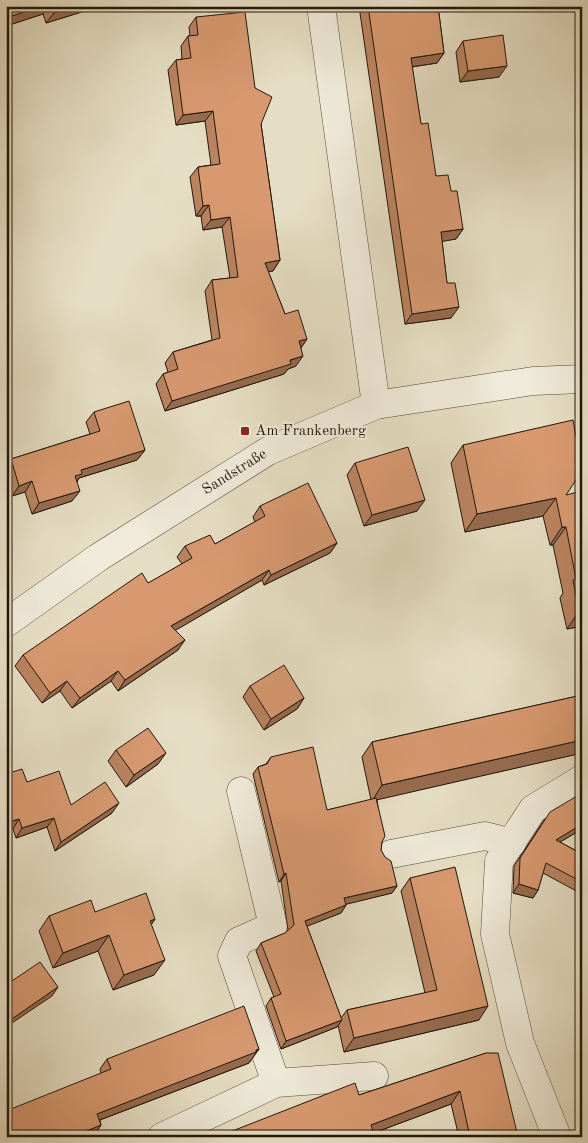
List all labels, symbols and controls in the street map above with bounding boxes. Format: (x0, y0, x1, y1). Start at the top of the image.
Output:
place label: Am Frankenberg (255, 424, 366, 439)
marker: Am Frankenberg (239, 425, 251, 437)
street label: Sandstraße (200, 446, 269, 498)

